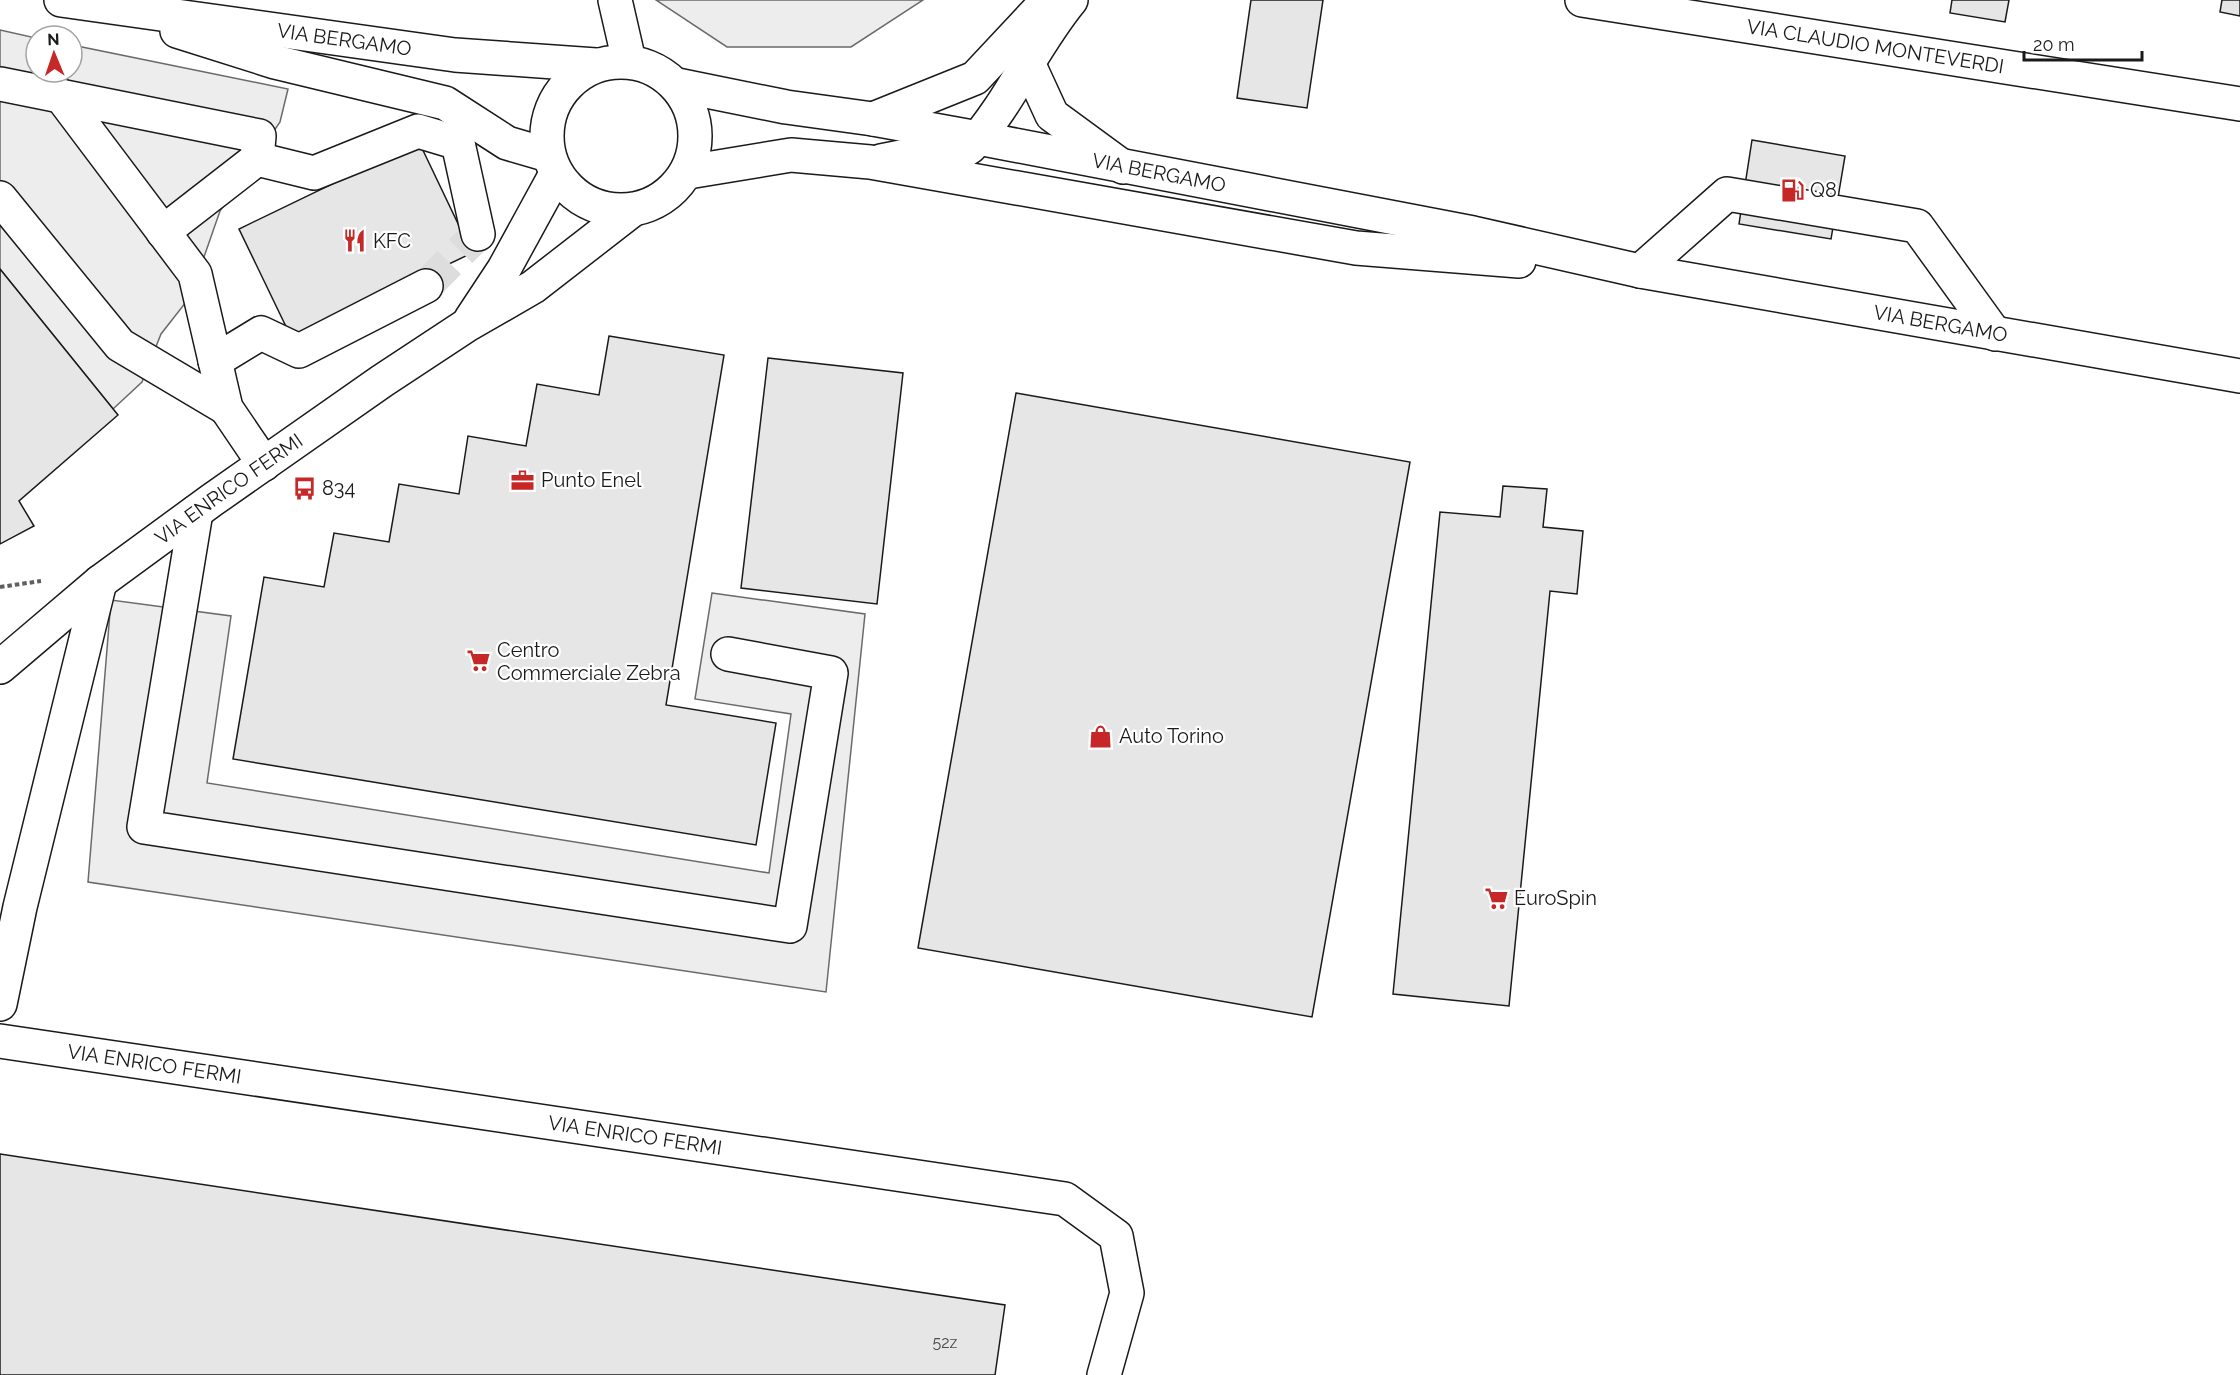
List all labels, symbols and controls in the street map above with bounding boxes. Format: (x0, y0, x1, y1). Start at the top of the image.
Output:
street label: VIA CLAUDIO MONTEVERDI (1745, 14, 2006, 79)
street label: VIA BERGAMO (275, 18, 413, 61)
north arrow (24, 24, 84, 84)
scale bar (2024, 24, 2142, 62)
text: N (47, 30, 60, 49)
text: 20 m (2033, 34, 2075, 55)
street label: VIA BERGAMO (1090, 148, 1228, 197)
fuel station icon: Q8 (1779, 177, 1805, 203)
place label: Q8 (1810, 178, 1837, 202)
restaurant icon: KFC (342, 228, 368, 254)
place label: KFC (373, 229, 411, 253)
street label: VIA BERGAMO (1872, 300, 2009, 347)
street label: VIA ENRICO FERMI (150, 428, 307, 550)
office icon: Punto Enel (510, 467, 536, 493)
place label: Punto Enel (541, 468, 642, 492)
bus stop icon: 834 (291, 475, 317, 501)
place label: 834 (322, 476, 356, 500)
place label: Centro Commerciale Zebra (497, 638, 681, 685)
supermarket icon: Centro Commerciale Zebra (466, 648, 492, 674)
shop icon: Auto Torino (1088, 723, 1114, 749)
place label: Auto Torino (1119, 724, 1224, 748)
supermarket icon: EuroSpin (1483, 885, 1509, 911)
place label: EuroSpin (1514, 886, 1597, 910)
street label: VIA ENRICO FERMI (66, 1039, 243, 1089)
street label: VIA ENRICO FERMI (546, 1110, 724, 1160)
house number: 52z (933, 1333, 958, 1352)

